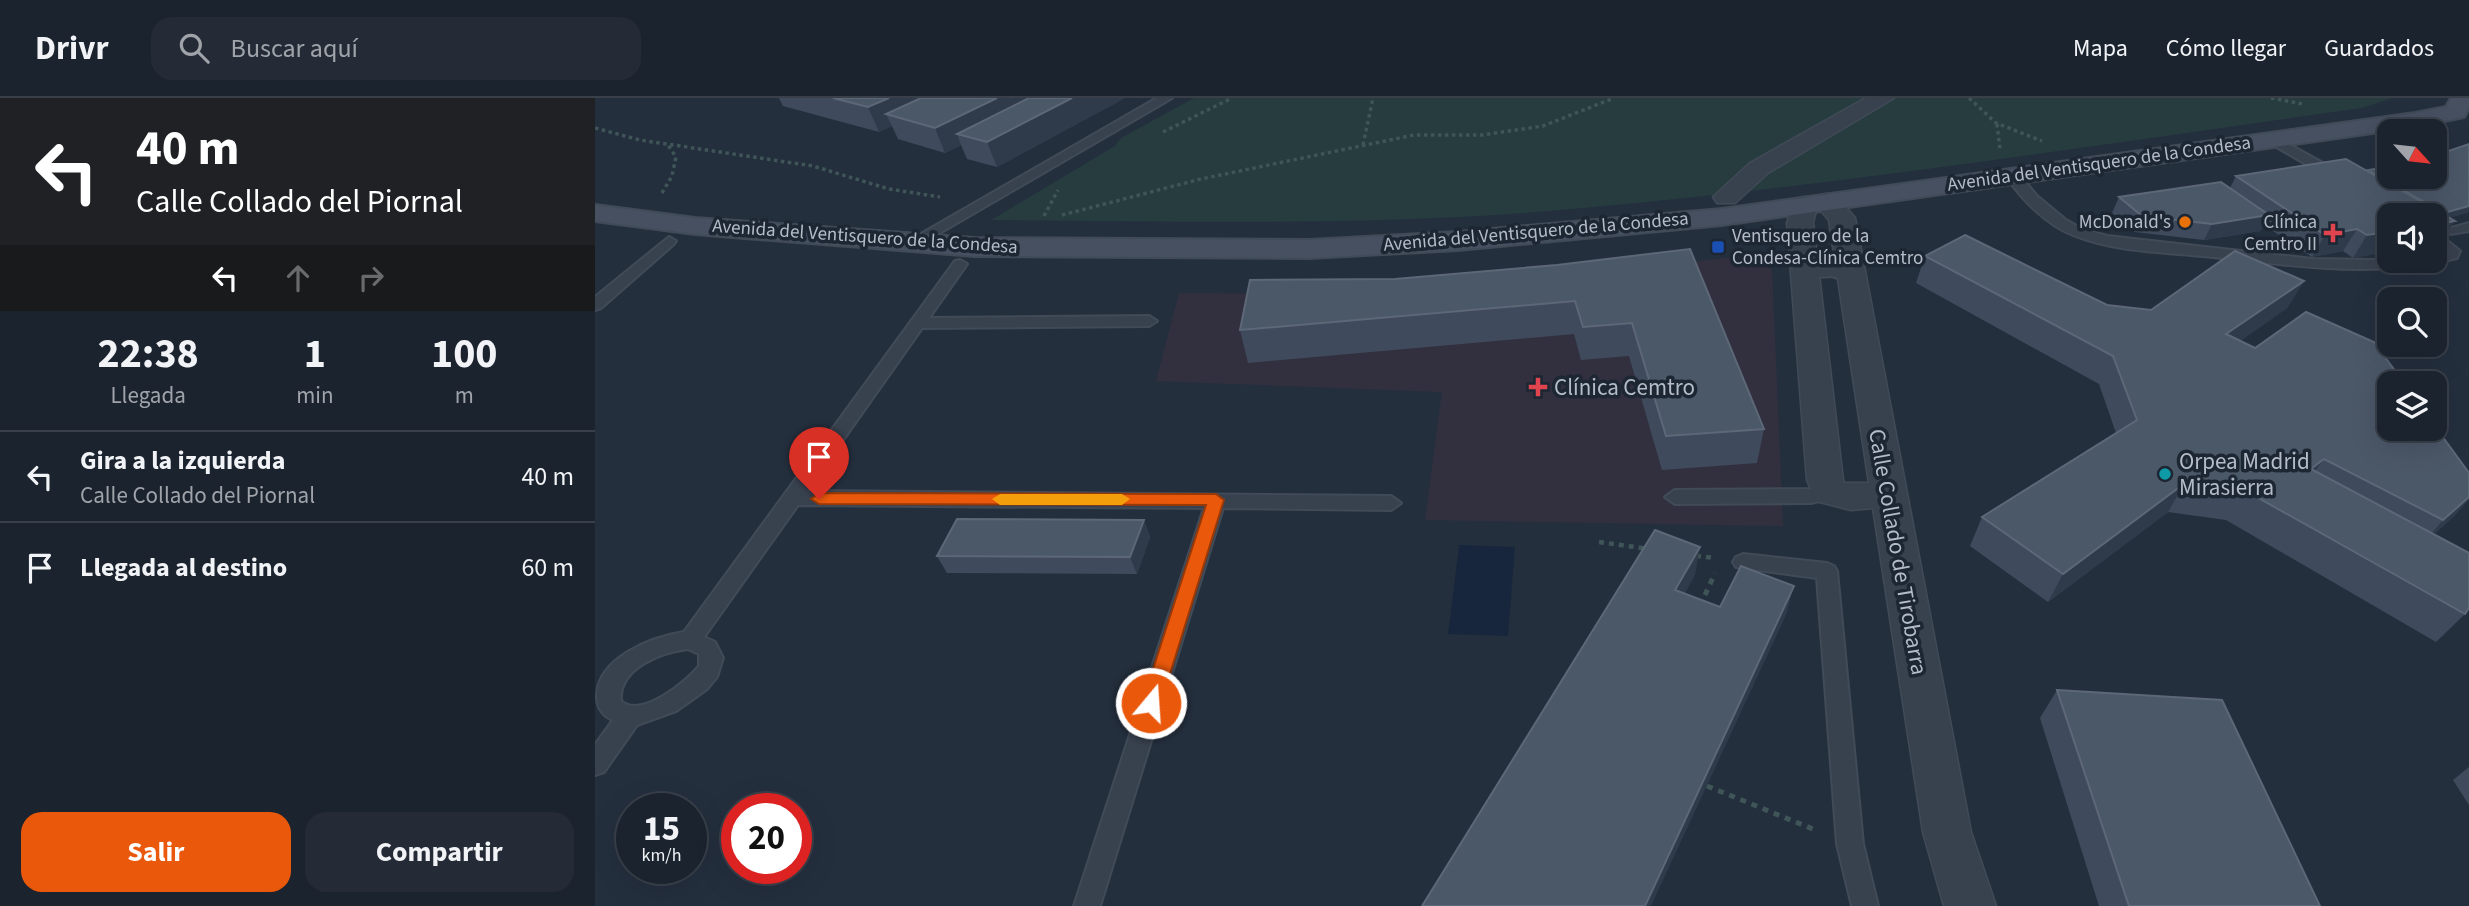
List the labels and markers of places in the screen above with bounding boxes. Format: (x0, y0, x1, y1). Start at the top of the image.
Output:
place label: McDonald's (2079, 209, 2171, 236)
place label: Clínica Cemtro II (2244, 209, 2317, 258)
marker: McDonald's (2177, 214, 2193, 230)
place label: Ventisquero de la Condesa-Clínica Cemtro (1732, 223, 1923, 272)
marker: Clínica Cemtro II (2323, 223, 2343, 243)
marker: Ventisquero de la Condesa-Clínica Cemtro (1710, 239, 1726, 255)
place label: Clínica Cemtro (1554, 371, 1695, 404)
marker: Clínica Cemtro (1528, 377, 1548, 397)
pin (789, 427, 849, 499)
place label: Orpea Madrid Mirasierra (2179, 445, 2310, 504)
marker: Orpea Madrid Mirasierra (2157, 466, 2173, 482)

